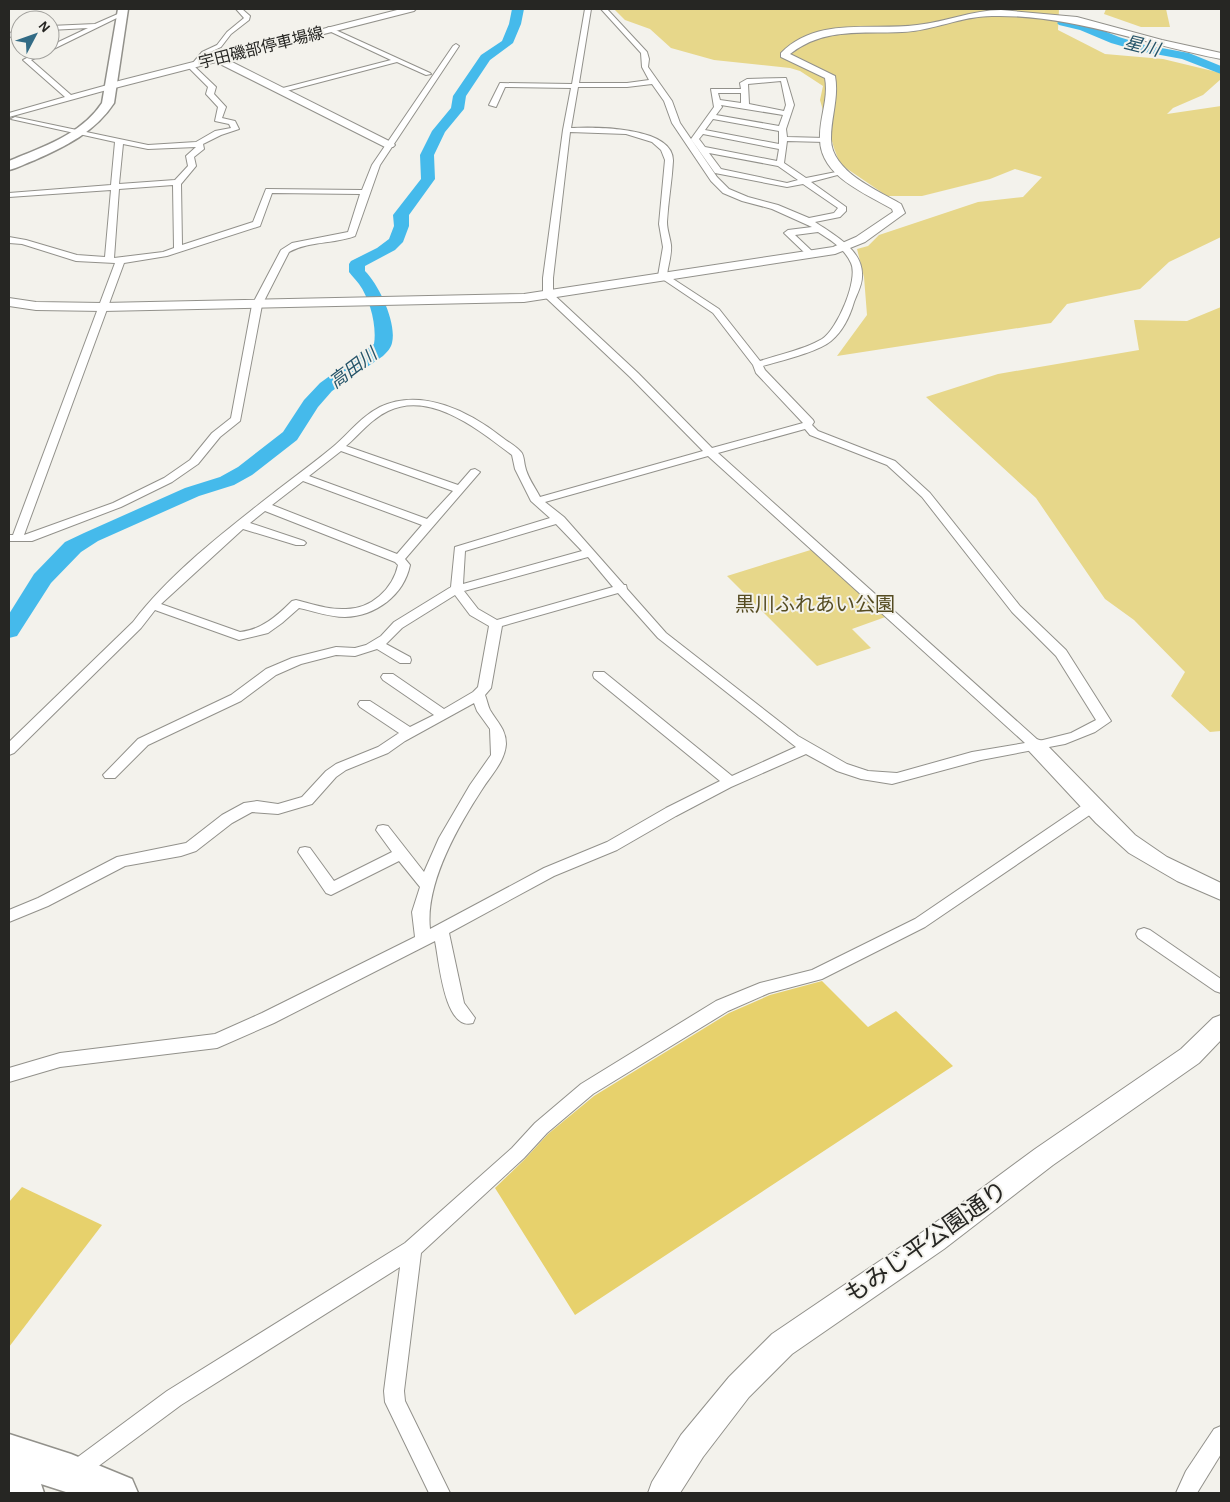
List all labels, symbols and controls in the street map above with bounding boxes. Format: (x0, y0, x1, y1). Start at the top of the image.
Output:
north arrow (10, 10, 60, 60)
text: N (36, 19, 53, 35)
street label: 宇田磯部停車場線 (197, 24, 325, 71)
water label: 星川 (1122, 33, 1164, 61)
water label: 高田川 (325, 343, 382, 392)
park label: 黒川ふれあい公園 (735, 594, 895, 615)
street label: もみじ平公園通り (840, 1177, 1012, 1308)

